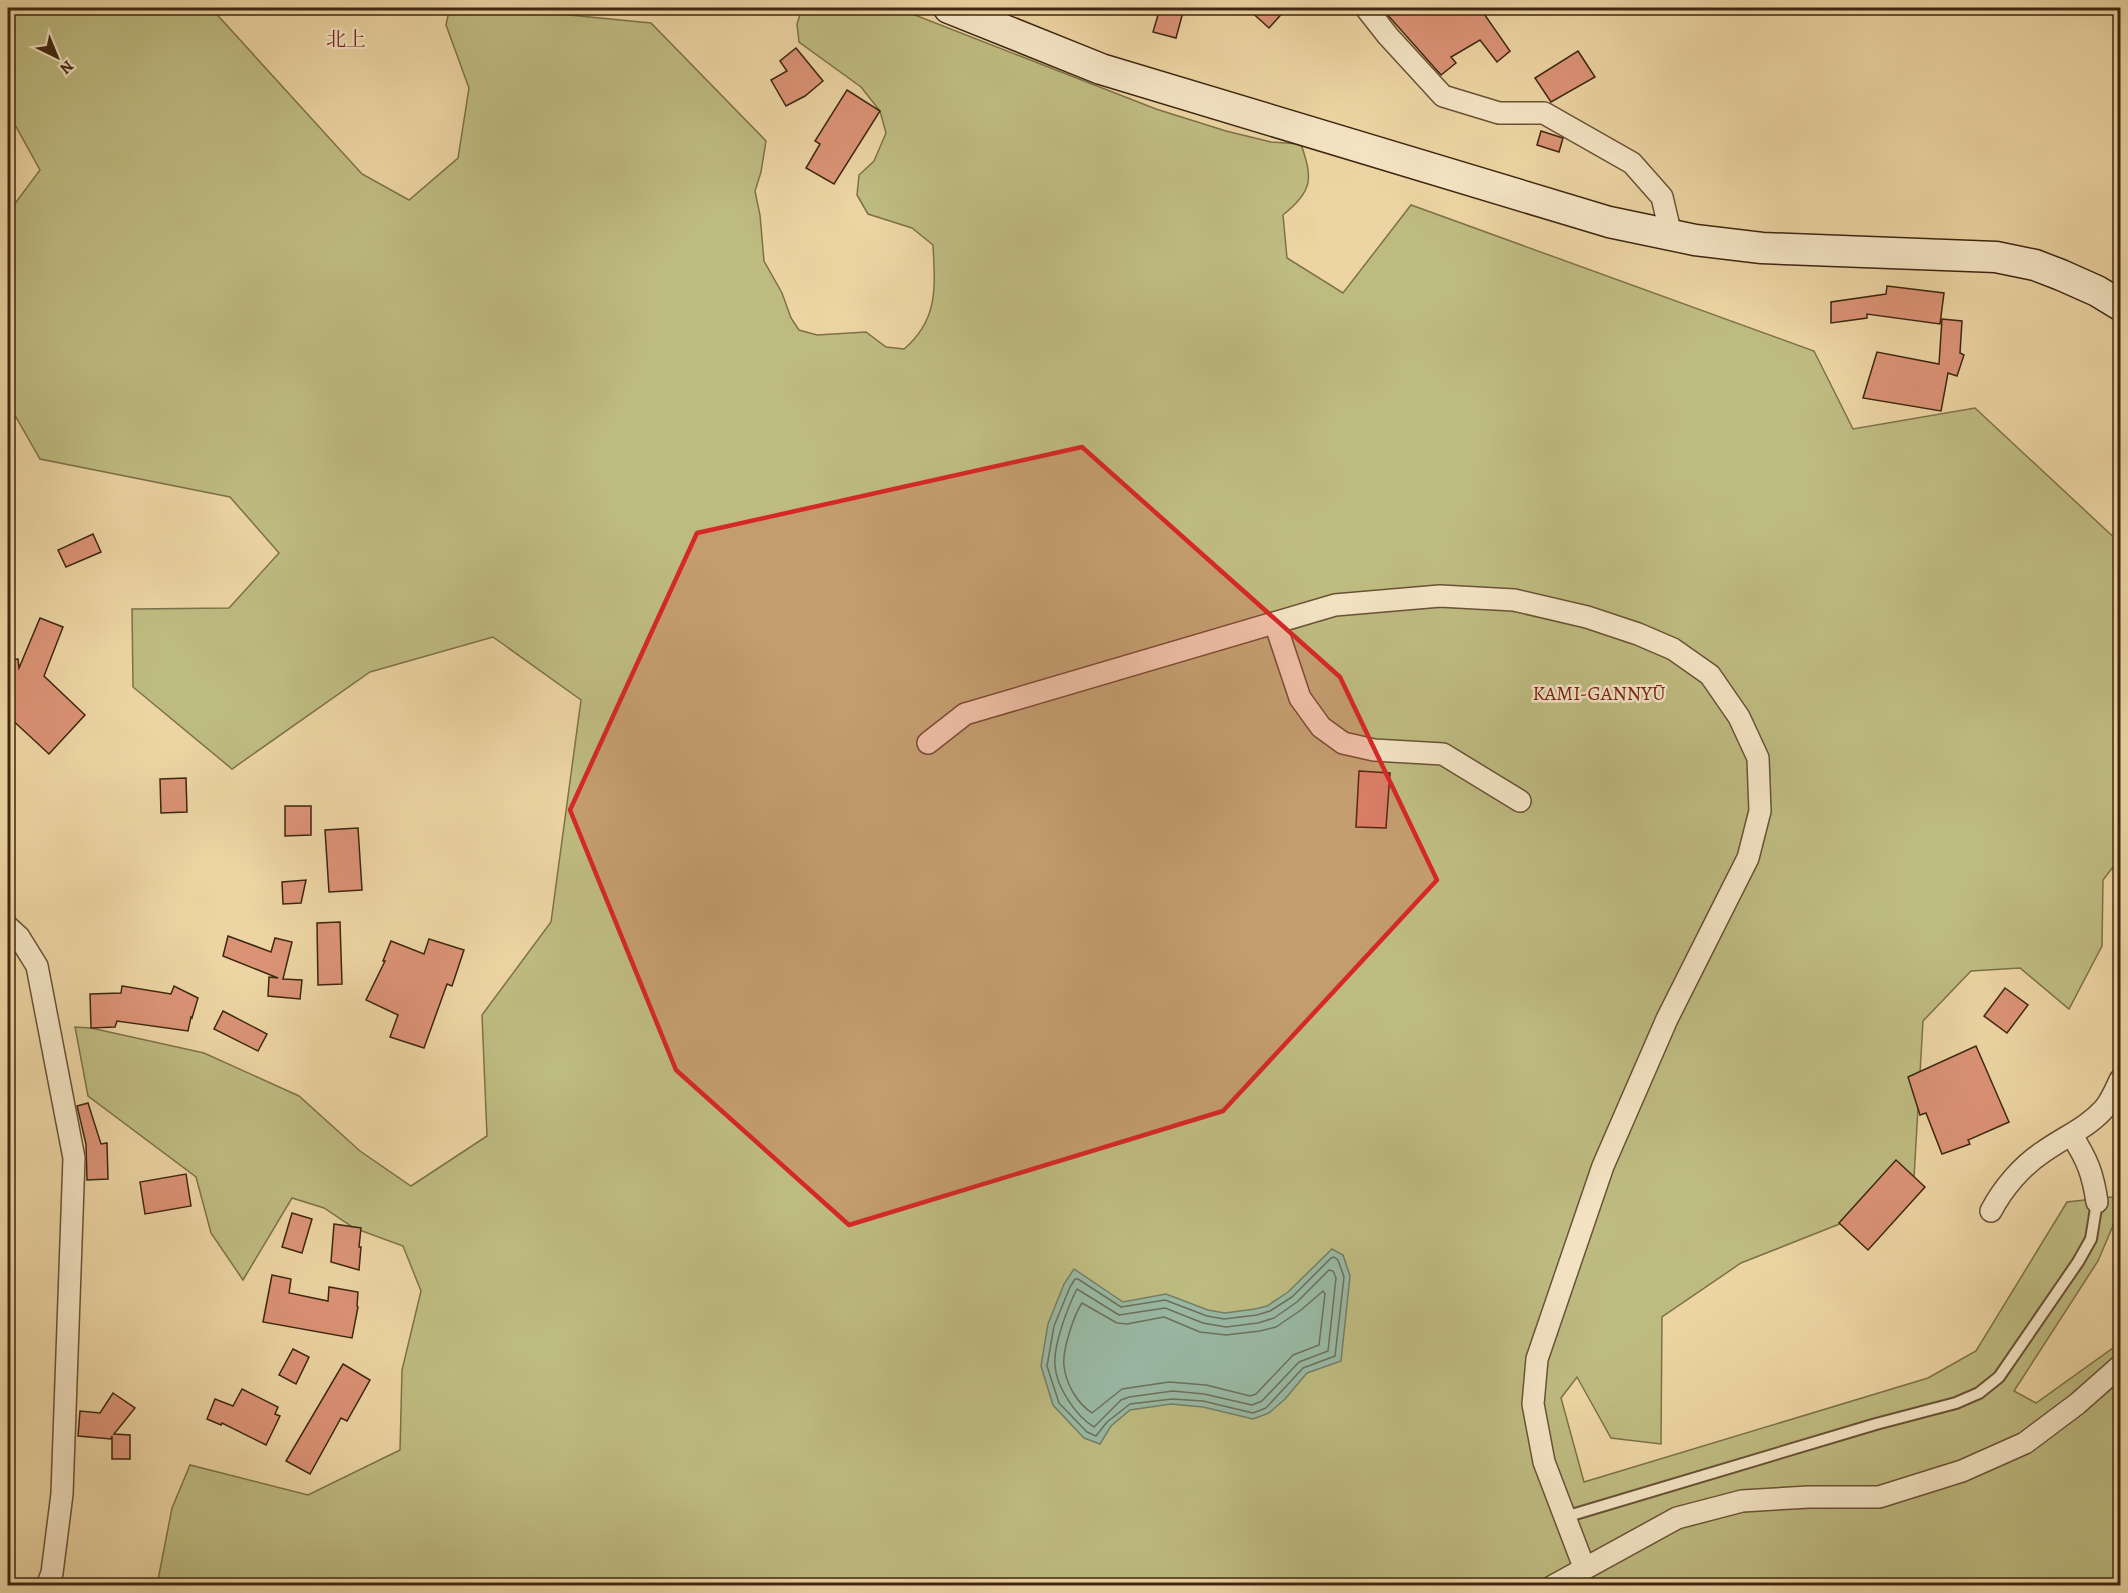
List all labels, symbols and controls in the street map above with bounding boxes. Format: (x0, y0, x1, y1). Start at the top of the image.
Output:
district label: 北上 (326, 26, 366, 53)
north arrow (27, 27, 87, 87)
text: N (55, 55, 78, 79)
district label: KAMI-GANNYŪ (1532, 680, 1666, 707)

